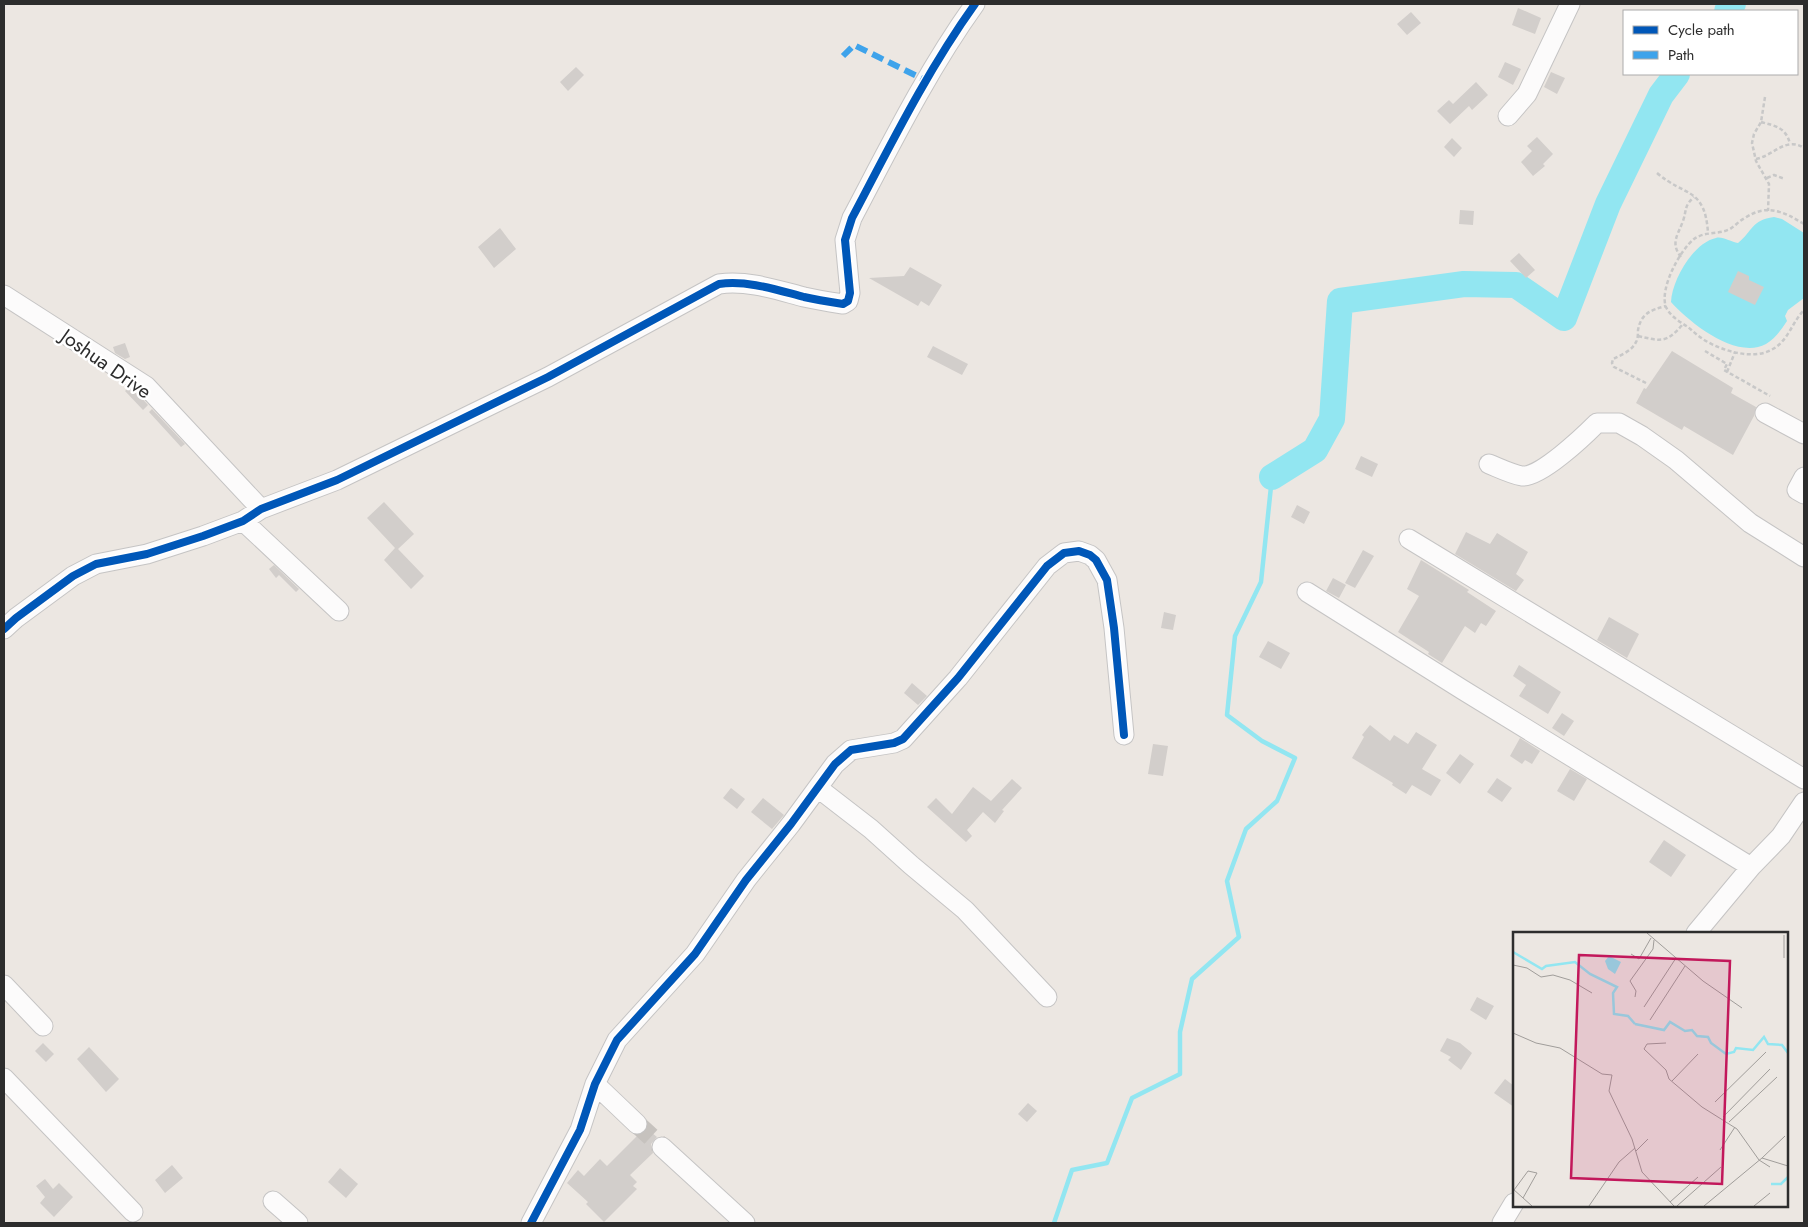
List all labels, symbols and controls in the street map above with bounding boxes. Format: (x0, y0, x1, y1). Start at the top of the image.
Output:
legend (1623, 10, 1798, 75)
text: Cycle path (1668, 19, 1735, 41)
text: Path (1668, 44, 1694, 66)
street label: Joshua Drive (52, 320, 157, 406)
inset map (1513, 932, 1788, 1207)

